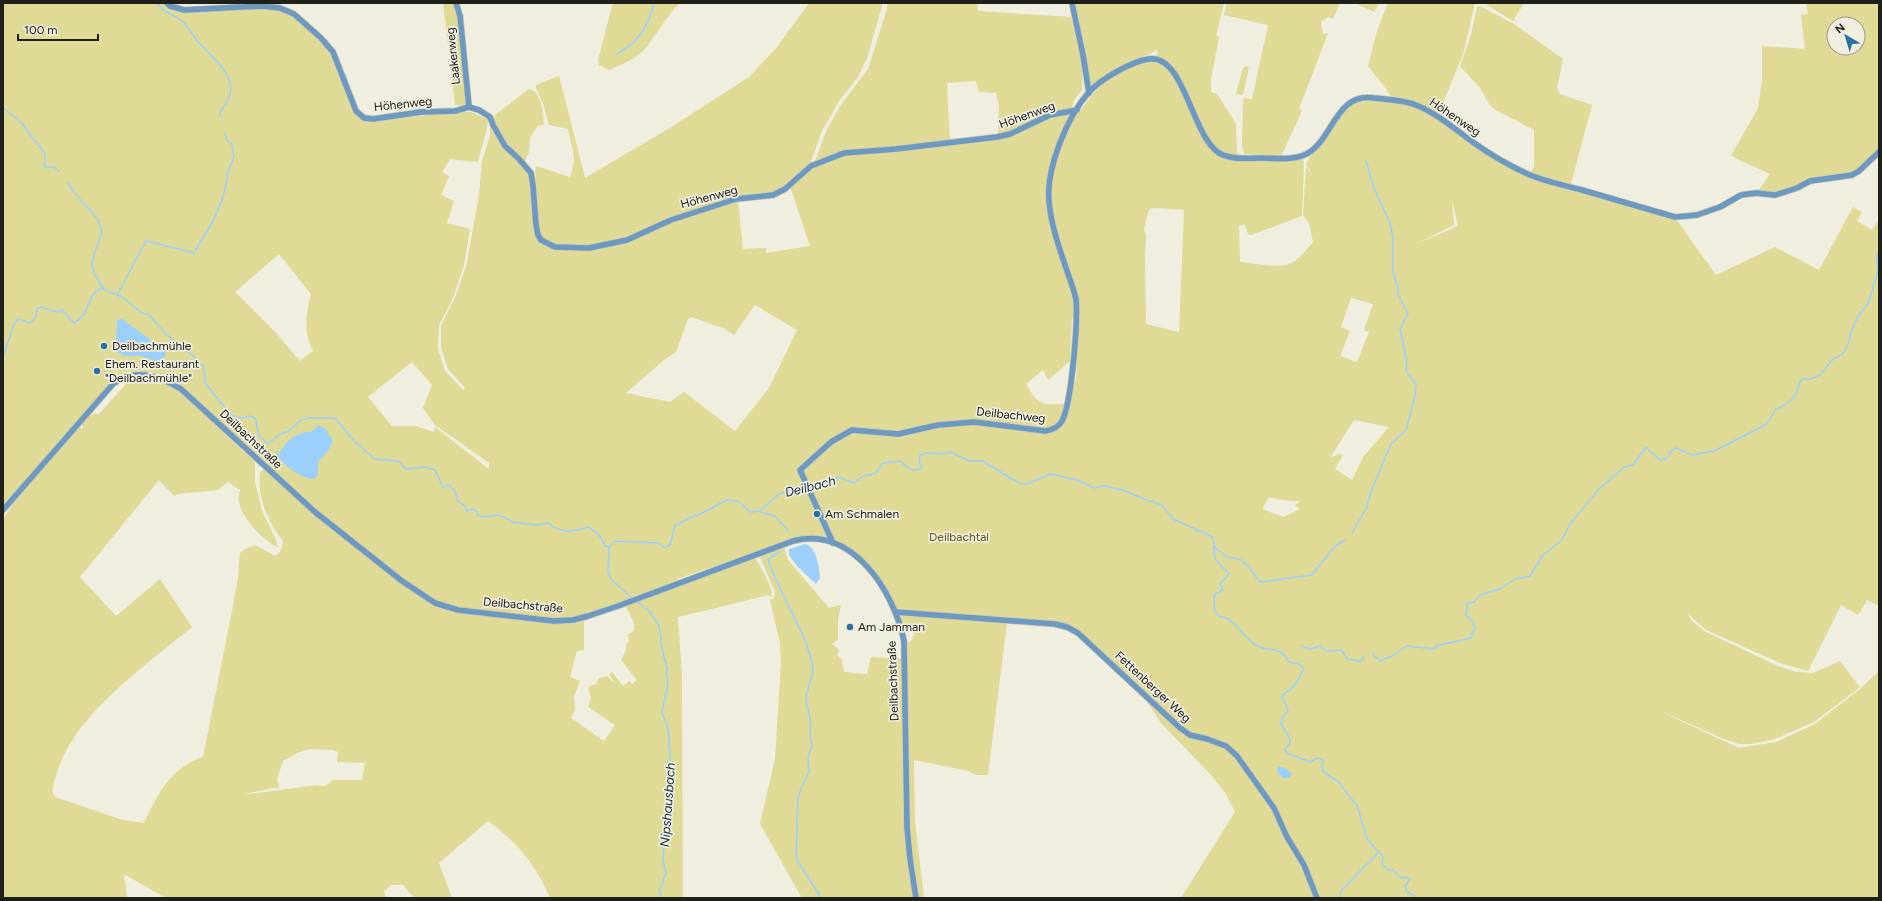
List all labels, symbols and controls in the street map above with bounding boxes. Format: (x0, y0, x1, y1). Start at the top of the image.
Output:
scale bar (18, 16, 98, 42)
north arrow (1826, 16, 1866, 56)
text: N (1833, 21, 1848, 36)
text: 100 m (24, 23, 58, 37)
street label: Laakerweg (443, 27, 463, 85)
street label: Höhenweg (373, 94, 433, 114)
street label: Höhenweg (1427, 95, 1483, 139)
street label: Höhenweg (997, 98, 1057, 132)
street label: Höhenweg (679, 183, 739, 211)
place label: Deilbachmühle (112, 339, 192, 353)
marker: Deilbachmühle (99, 341, 109, 351)
place label: Ehem. Restaurant "Deilbachmühle" (105, 357, 200, 385)
marker: Ehem. Restaurant "Deilbachmühle" (92, 366, 102, 376)
street label: Deilbachweg (976, 404, 1046, 426)
street label: Deilbachstraße (217, 407, 285, 472)
water label: Deilbach (783, 473, 837, 500)
place label: Am Schmalen (825, 507, 899, 521)
marker: Am Schmalen (812, 509, 822, 519)
park label: Deilbachtal (929, 530, 989, 544)
street label: Deilbachstraße (482, 595, 564, 616)
place label: Am Jamman (858, 620, 925, 634)
marker: Am Jamman (845, 622, 855, 632)
street label: Deilbachstraße (885, 640, 901, 721)
street label: Fettenberger Weg (1112, 648, 1194, 726)
water label: Nipshausbach (657, 762, 678, 848)

